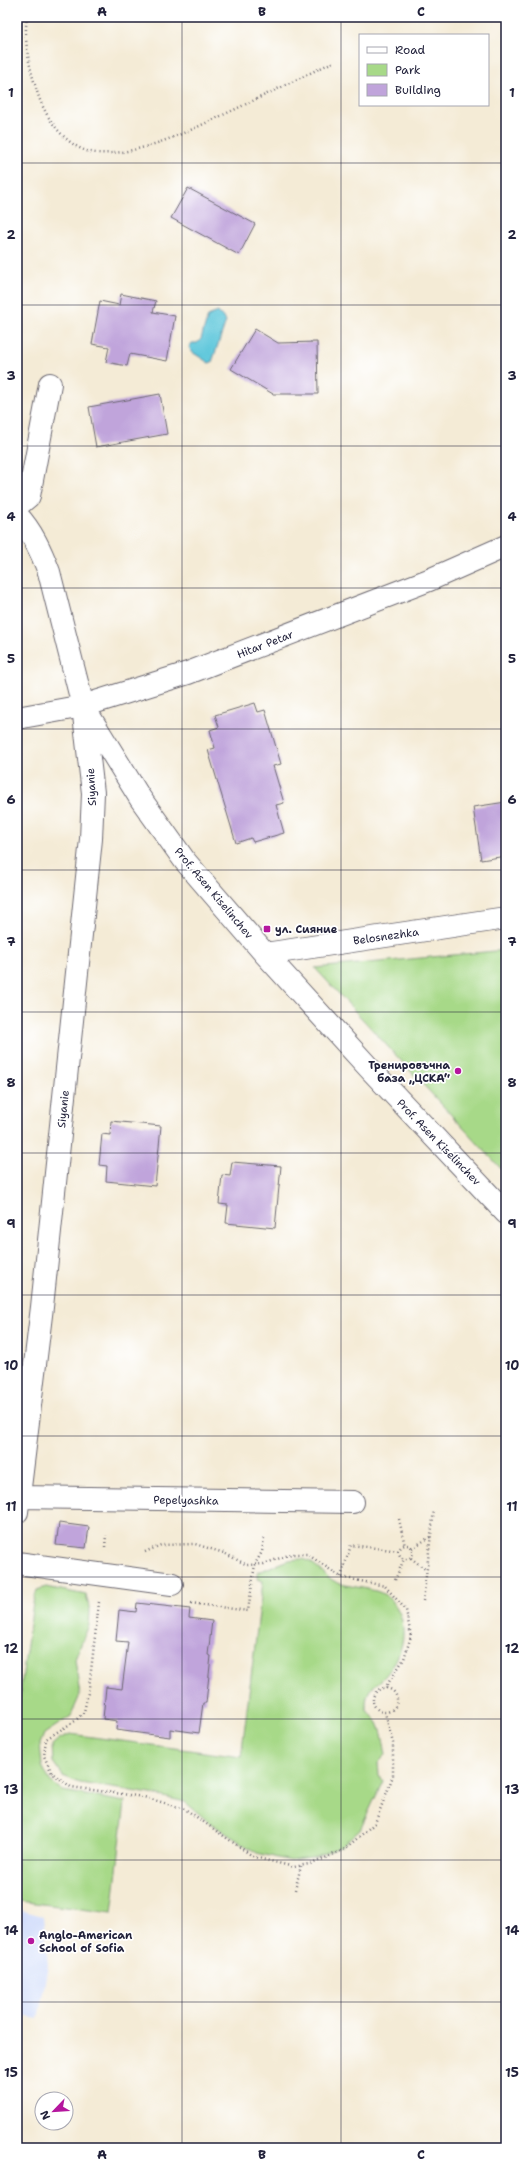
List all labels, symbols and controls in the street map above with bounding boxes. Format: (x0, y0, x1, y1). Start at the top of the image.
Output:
text: A (97, 3, 107, 20)
text: B (258, 3, 266, 20)
text: C (417, 3, 425, 20)
legend (359, 34, 489, 106)
text: Road (395, 42, 426, 58)
text: Park (395, 62, 421, 78)
text: Building (395, 82, 441, 98)
text: 1 (8, 84, 14, 101)
text: 1 (509, 84, 515, 101)
text: 2 (6, 226, 16, 243)
text: 2 (507, 226, 517, 243)
text: 3 (6, 367, 16, 384)
text: 3 (507, 367, 517, 384)
text: 4 (6, 508, 16, 525)
text: 4 (507, 508, 517, 525)
street label: Hitar Petar (235, 627, 296, 662)
text: 5 (7, 650, 15, 667)
text: 5 (508, 650, 516, 667)
street label: Siyanie (83, 768, 100, 806)
text: 6 (6, 791, 16, 808)
text: 6 (507, 791, 517, 808)
street label: Prof. Asen Kiselinchev (171, 844, 256, 942)
place label: ул. Сияние (275, 922, 338, 937)
marker: ул. Сияние (262, 924, 272, 934)
street label: Belosnezhka (352, 924, 420, 949)
text: 7 (6, 933, 16, 950)
text: 7 (507, 933, 517, 950)
place label: Тренировъчна база „ЦСКА“ (368, 1058, 450, 1086)
marker: Тренировъчна база „ЦСКА“ (453, 1066, 463, 1076)
text: 8 (6, 1074, 16, 1091)
text: 8 (507, 1074, 517, 1091)
street label: Siyanie (54, 1089, 73, 1129)
street label: Prof. Asen Kiselinchev (393, 1096, 484, 1189)
text: 9 (6, 1215, 16, 1232)
text: 9 (507, 1215, 517, 1232)
text: 10 (4, 1357, 18, 1374)
text: 10 (505, 1357, 519, 1374)
street label: Pepelyashka (153, 1492, 219, 1509)
text: 11 (5, 1498, 17, 1515)
text: 11 (506, 1498, 518, 1515)
text: 12 (4, 1640, 18, 1657)
text: 12 (505, 1640, 519, 1657)
text: 13 (4, 1781, 18, 1798)
text: 13 (505, 1781, 519, 1798)
text: 14 (4, 1922, 18, 1939)
text: 14 (505, 1922, 519, 1939)
place label: Anglo-American School of Sofia (39, 1928, 133, 1956)
marker: Anglo-American School of Sofia (26, 1936, 36, 1946)
text: 15 (4, 2064, 18, 2081)
text: 15 (505, 2064, 519, 2081)
north arrow (34, 2091, 74, 2131)
text: N (37, 2108, 54, 2122)
text: A (97, 2146, 107, 2163)
text: B (258, 2146, 266, 2163)
text: C (417, 2146, 425, 2163)

